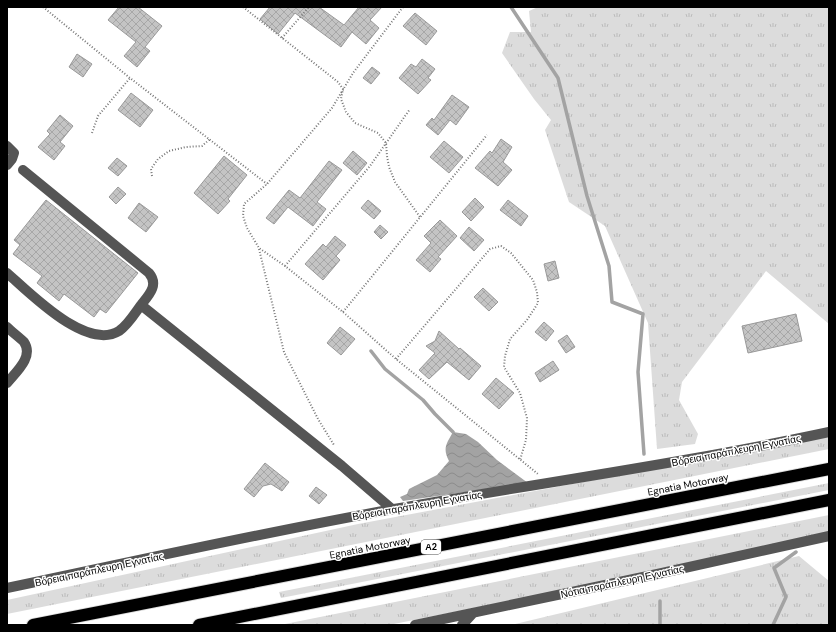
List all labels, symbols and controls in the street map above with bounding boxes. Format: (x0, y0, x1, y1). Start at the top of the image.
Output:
street label: Βόρεια παράπλευρη Εγνατίας (670, 432, 802, 469)
street label: Egnatia Motorway (646, 470, 730, 499)
street label: Βόρεια παράπλευρη Εγνατίας (351, 488, 483, 523)
street label: Egnatia Motorway (328, 533, 412, 562)
road number: Α2 (421, 540, 441, 554)
street label: Βόρεια παράπλευρη Εγνατίας (34, 549, 165, 589)
street label: Νότια παράπλευρη Εγνατίας (559, 562, 685, 601)

